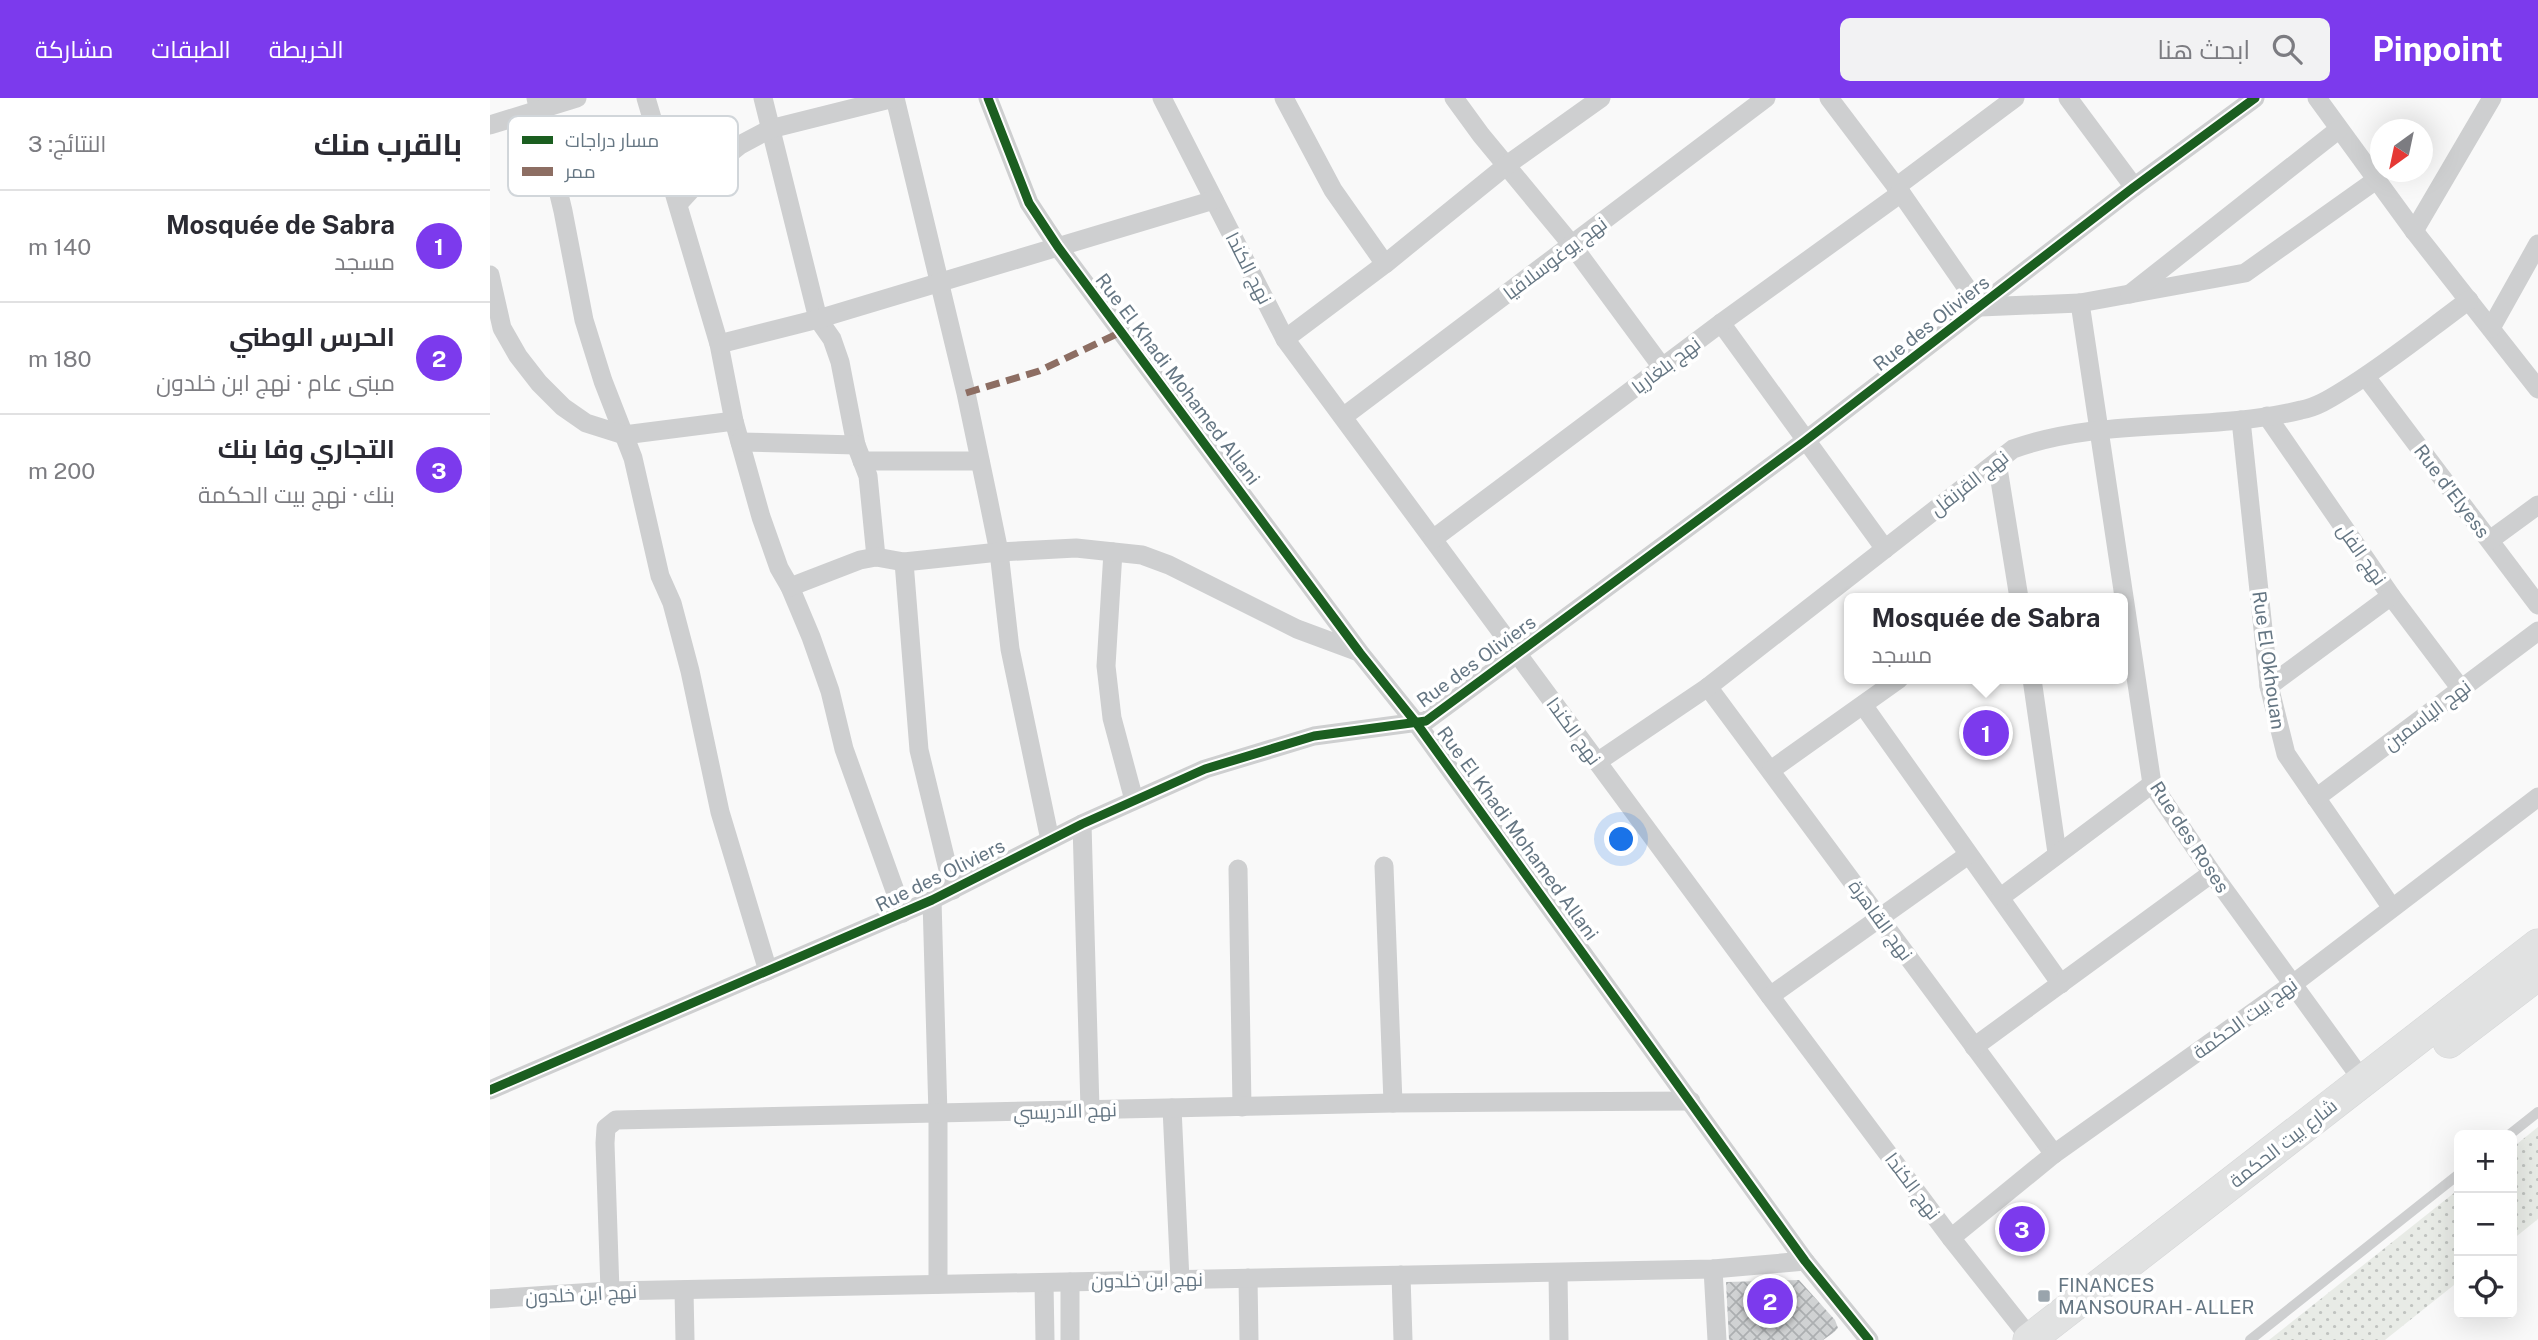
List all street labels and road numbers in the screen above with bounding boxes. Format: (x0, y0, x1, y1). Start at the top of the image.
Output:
street label: نهج يوغوسلافيا (1499, 212, 1613, 306)
street label: نهج الكندا (1219, 228, 1276, 309)
street label: Rue El Khadi Mohamed Allani (1091, 269, 1265, 489)
street label: Rue des Oliviers (1869, 271, 1993, 375)
street label: نهج بلغاريا (1627, 332, 1706, 400)
street label: Rue d'Elyess (2410, 440, 2494, 542)
street label: نهج القرنفل (1926, 446, 2014, 523)
street label: نهج الفل (2330, 519, 2391, 591)
street label: Rue El Okhouan (2248, 589, 2290, 731)
street label: Rue des Oliviers (1412, 611, 1540, 711)
street label: نهج الياسمين (2379, 675, 2477, 757)
street label: نهج الكندا (1540, 693, 1606, 771)
street label: Rue El Khadi Mohamed Allani (1433, 722, 1603, 944)
street label: Rue des Roses (2146, 777, 2234, 897)
street label: Rue des Oliviers (872, 834, 1008, 916)
street label: نهج القاهرة (1842, 875, 1918, 966)
street label: نهج بيت الحكمة (2189, 973, 2303, 1065)
street label: شارع بيت الحكمة (2225, 1094, 2343, 1194)
street label: نهج الادريسي (1013, 1098, 1117, 1128)
street label: نهج الكندا (1878, 1148, 1945, 1226)
street label: نهج ابن خلدون (1091, 1268, 1203, 1295)
street label: نهج ابن خلدون (525, 1280, 638, 1311)

